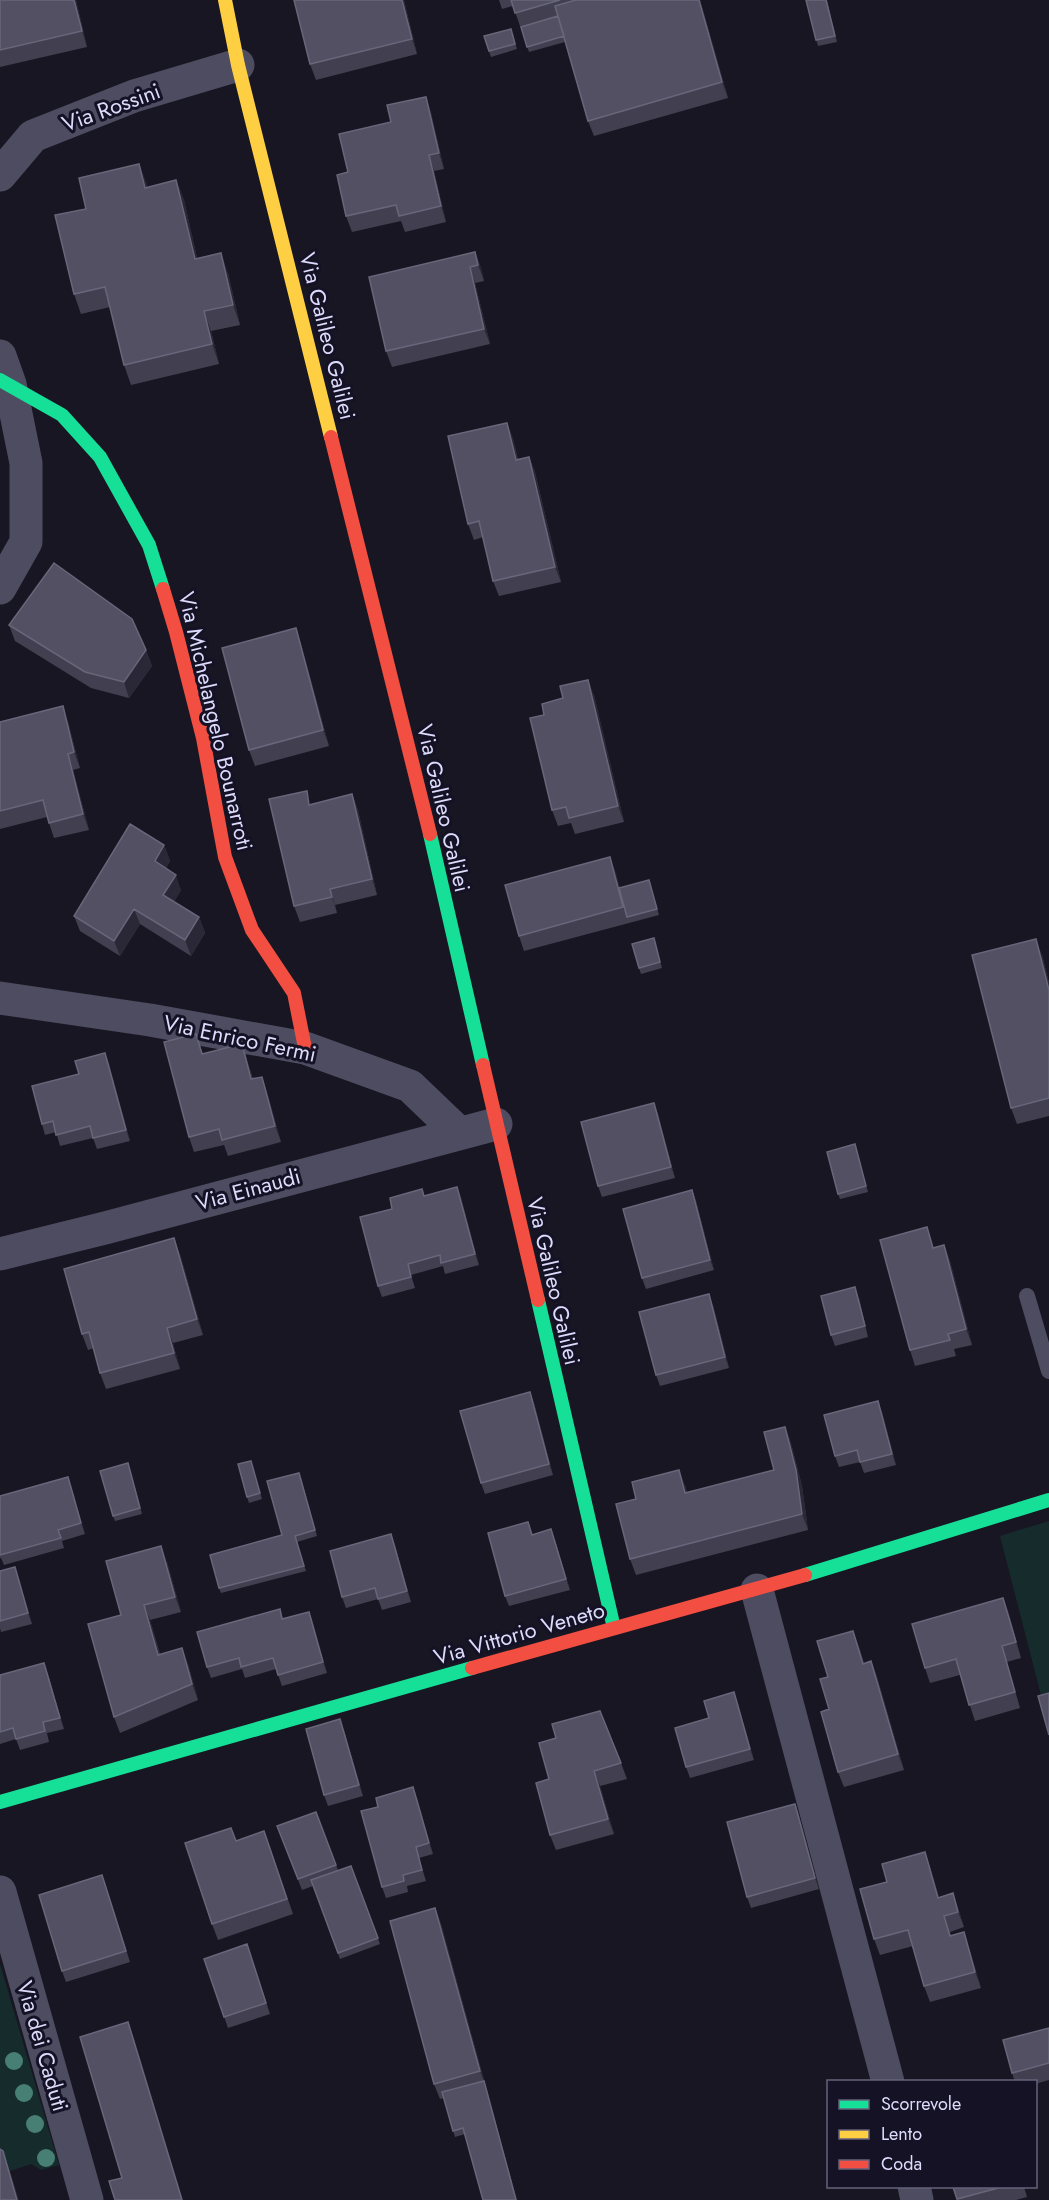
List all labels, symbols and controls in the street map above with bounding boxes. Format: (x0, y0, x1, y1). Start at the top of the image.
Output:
street label: Via Rossini (57, 74, 165, 140)
street label: Via Galileo Galilei (292, 249, 364, 423)
street label: Via Michelangelo Bounarroti (171, 588, 261, 854)
street label: Via Galileo Galilei (409, 721, 479, 895)
street label: Via Enrico Fermi (161, 1006, 319, 1070)
street label: Via Einaudi (192, 1160, 304, 1218)
street label: Via Galileo Galilei (519, 1194, 589, 1368)
street label: Via Vittorio Veneto (430, 1593, 608, 1673)
street label: Via dei Caduti (9, 1977, 77, 2115)
legend (827, 2080, 1037, 2188)
text: Scorrevole (881, 2091, 961, 2117)
text: Lento (881, 2121, 922, 2147)
text: Coda (881, 2151, 922, 2177)

